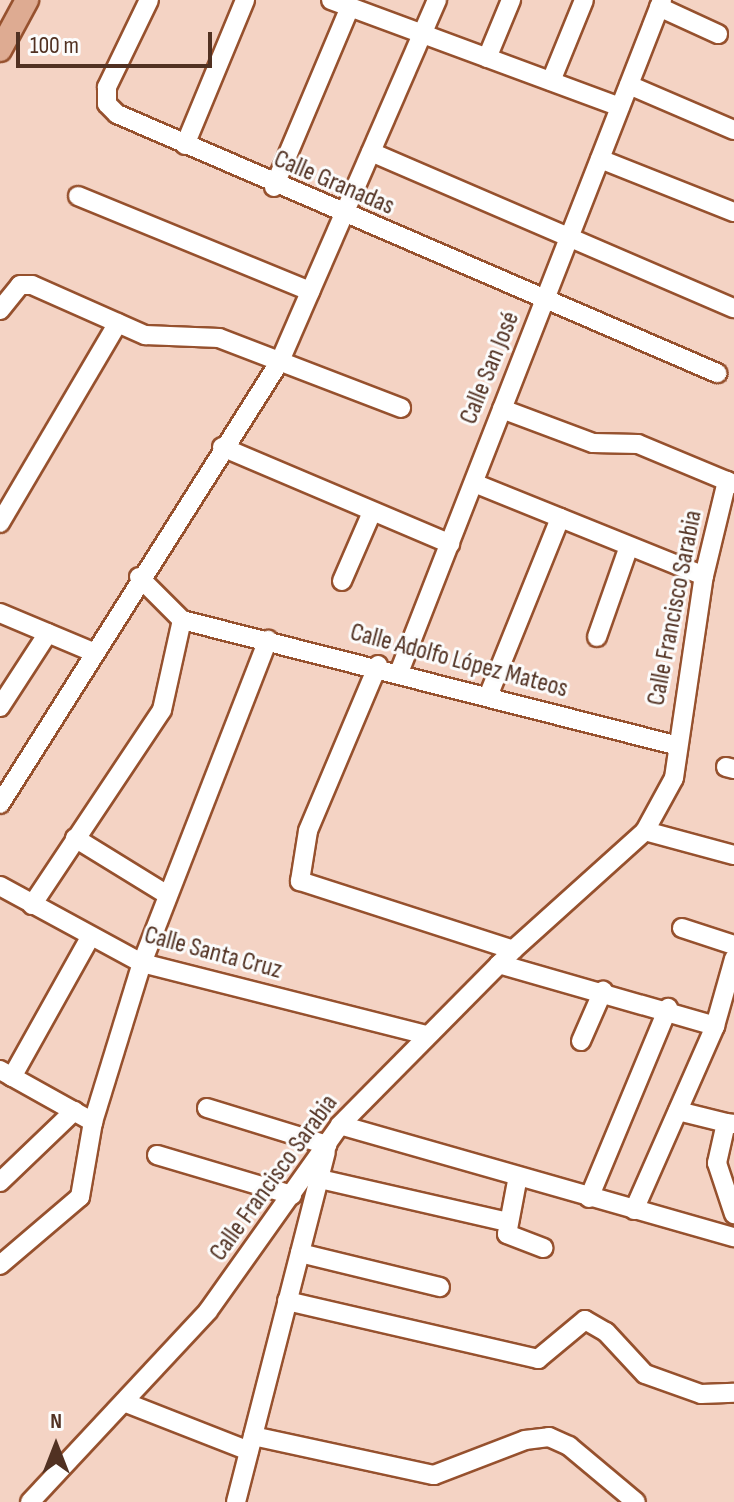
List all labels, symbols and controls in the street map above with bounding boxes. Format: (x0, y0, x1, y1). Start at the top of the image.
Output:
scale bar (20, 16, 216, 66)
text: 100 m (30, 31, 79, 60)
street label: Calle Granadas (269, 144, 399, 222)
street label: Calle San José (453, 307, 527, 429)
street label: Calle Francisco Sarabia (641, 508, 709, 708)
street label: Calle Adolfo López Mateos (347, 617, 571, 705)
street label: Calle Santa Cruz (141, 920, 285, 986)
street label: Calle Francisco Sarabia (203, 1089, 345, 1267)
north arrow (16, 1406, 96, 1486)
text: N (50, 1408, 62, 1435)

